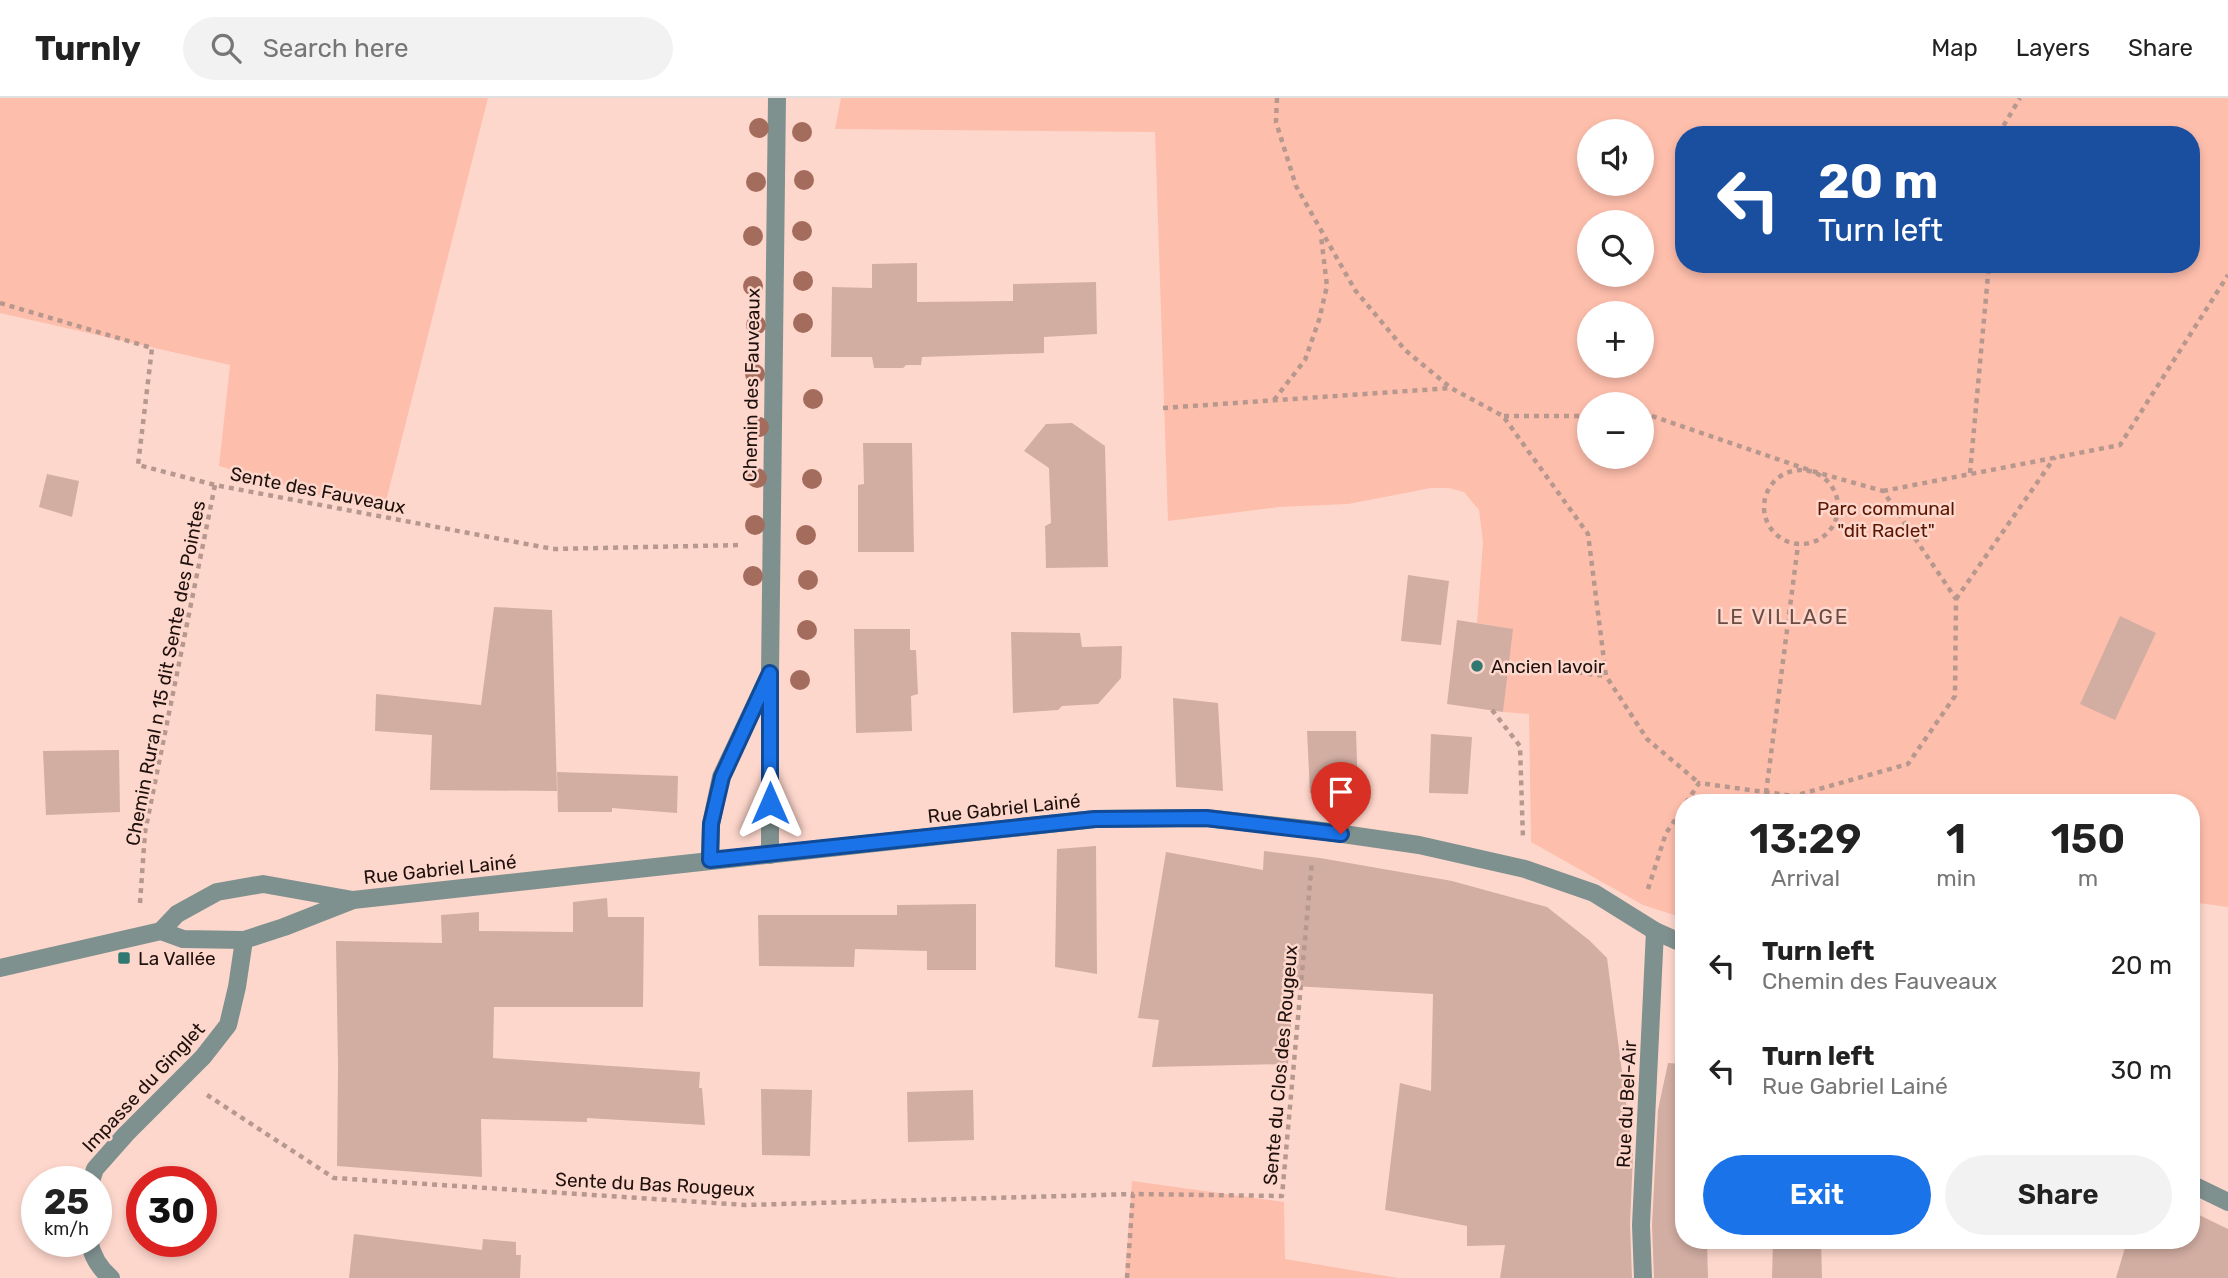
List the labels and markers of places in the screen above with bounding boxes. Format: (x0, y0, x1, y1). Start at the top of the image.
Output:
place label: Ancien lavoir (1491, 655, 1606, 678)
marker: Ancien lavoir (1469, 658, 1485, 674)
pin (1311, 762, 1371, 834)
place label: La Vallée (138, 947, 216, 970)
marker: La Vallée (116, 950, 132, 966)

